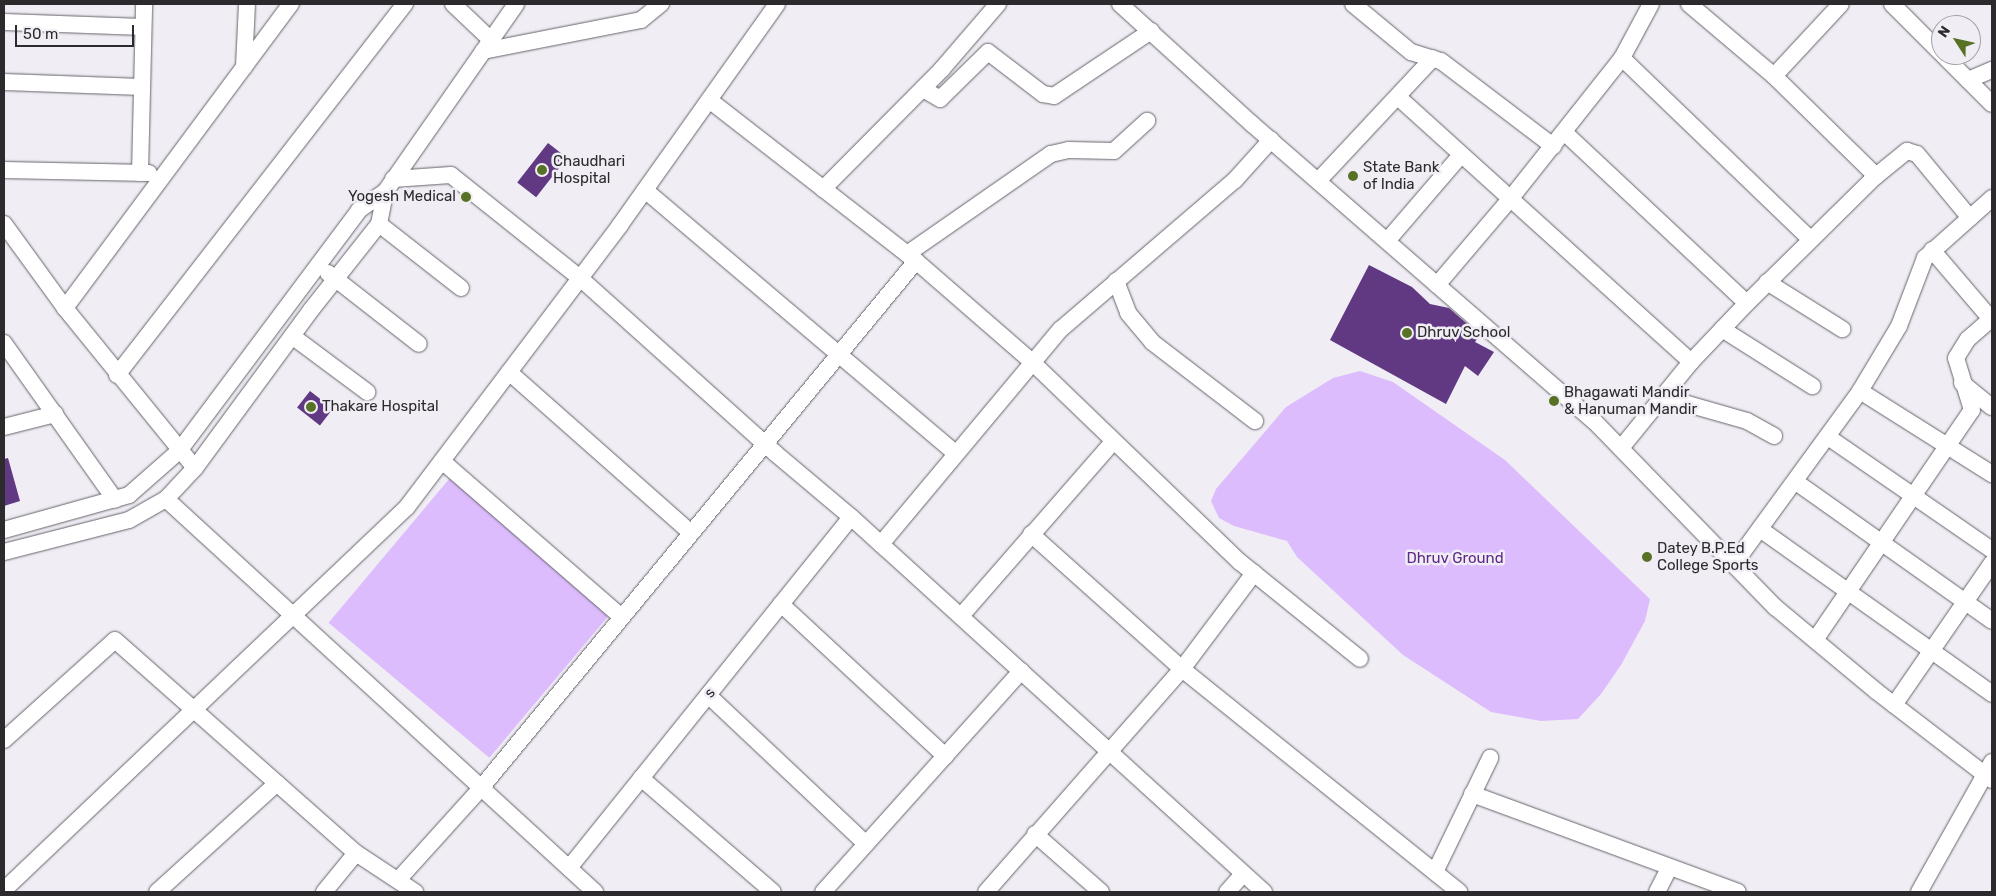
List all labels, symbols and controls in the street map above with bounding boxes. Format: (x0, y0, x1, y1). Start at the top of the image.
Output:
scale bar (18, 15, 136, 47)
north arrow (1931, 15, 1981, 65)
text: N (1934, 23, 1954, 41)
text: 50 m (23, 25, 58, 43)
place label: Chaudhari Hospital (553, 152, 625, 187)
place label: State Bank of India (1363, 158, 1439, 193)
marker: Chaudhari Hospital (535, 163, 549, 177)
marker: State Bank of India (1347, 170, 1359, 182)
place label: Yogesh Medical (348, 188, 456, 206)
marker: Yogesh Medical (460, 191, 472, 203)
place label: Dhruv School (1417, 324, 1511, 342)
marker: Dhruv School (1401, 327, 1413, 339)
place label: Bhagawati Mandir & Hanuman Mandir (1564, 383, 1697, 418)
marker: Bhagawati Mandir & Hanuman Mandir (1548, 395, 1560, 407)
place label: Thakare Hospital (322, 398, 439, 416)
marker: Thakare Hospital (304, 400, 318, 414)
place label: Datey B.P.Ed College Sports (1657, 539, 1758, 574)
park label: Dhruv Ground (1406, 550, 1504, 568)
marker: Datey B.P.Ed College Sports (1641, 551, 1653, 563)
street label: s (701, 684, 719, 702)

